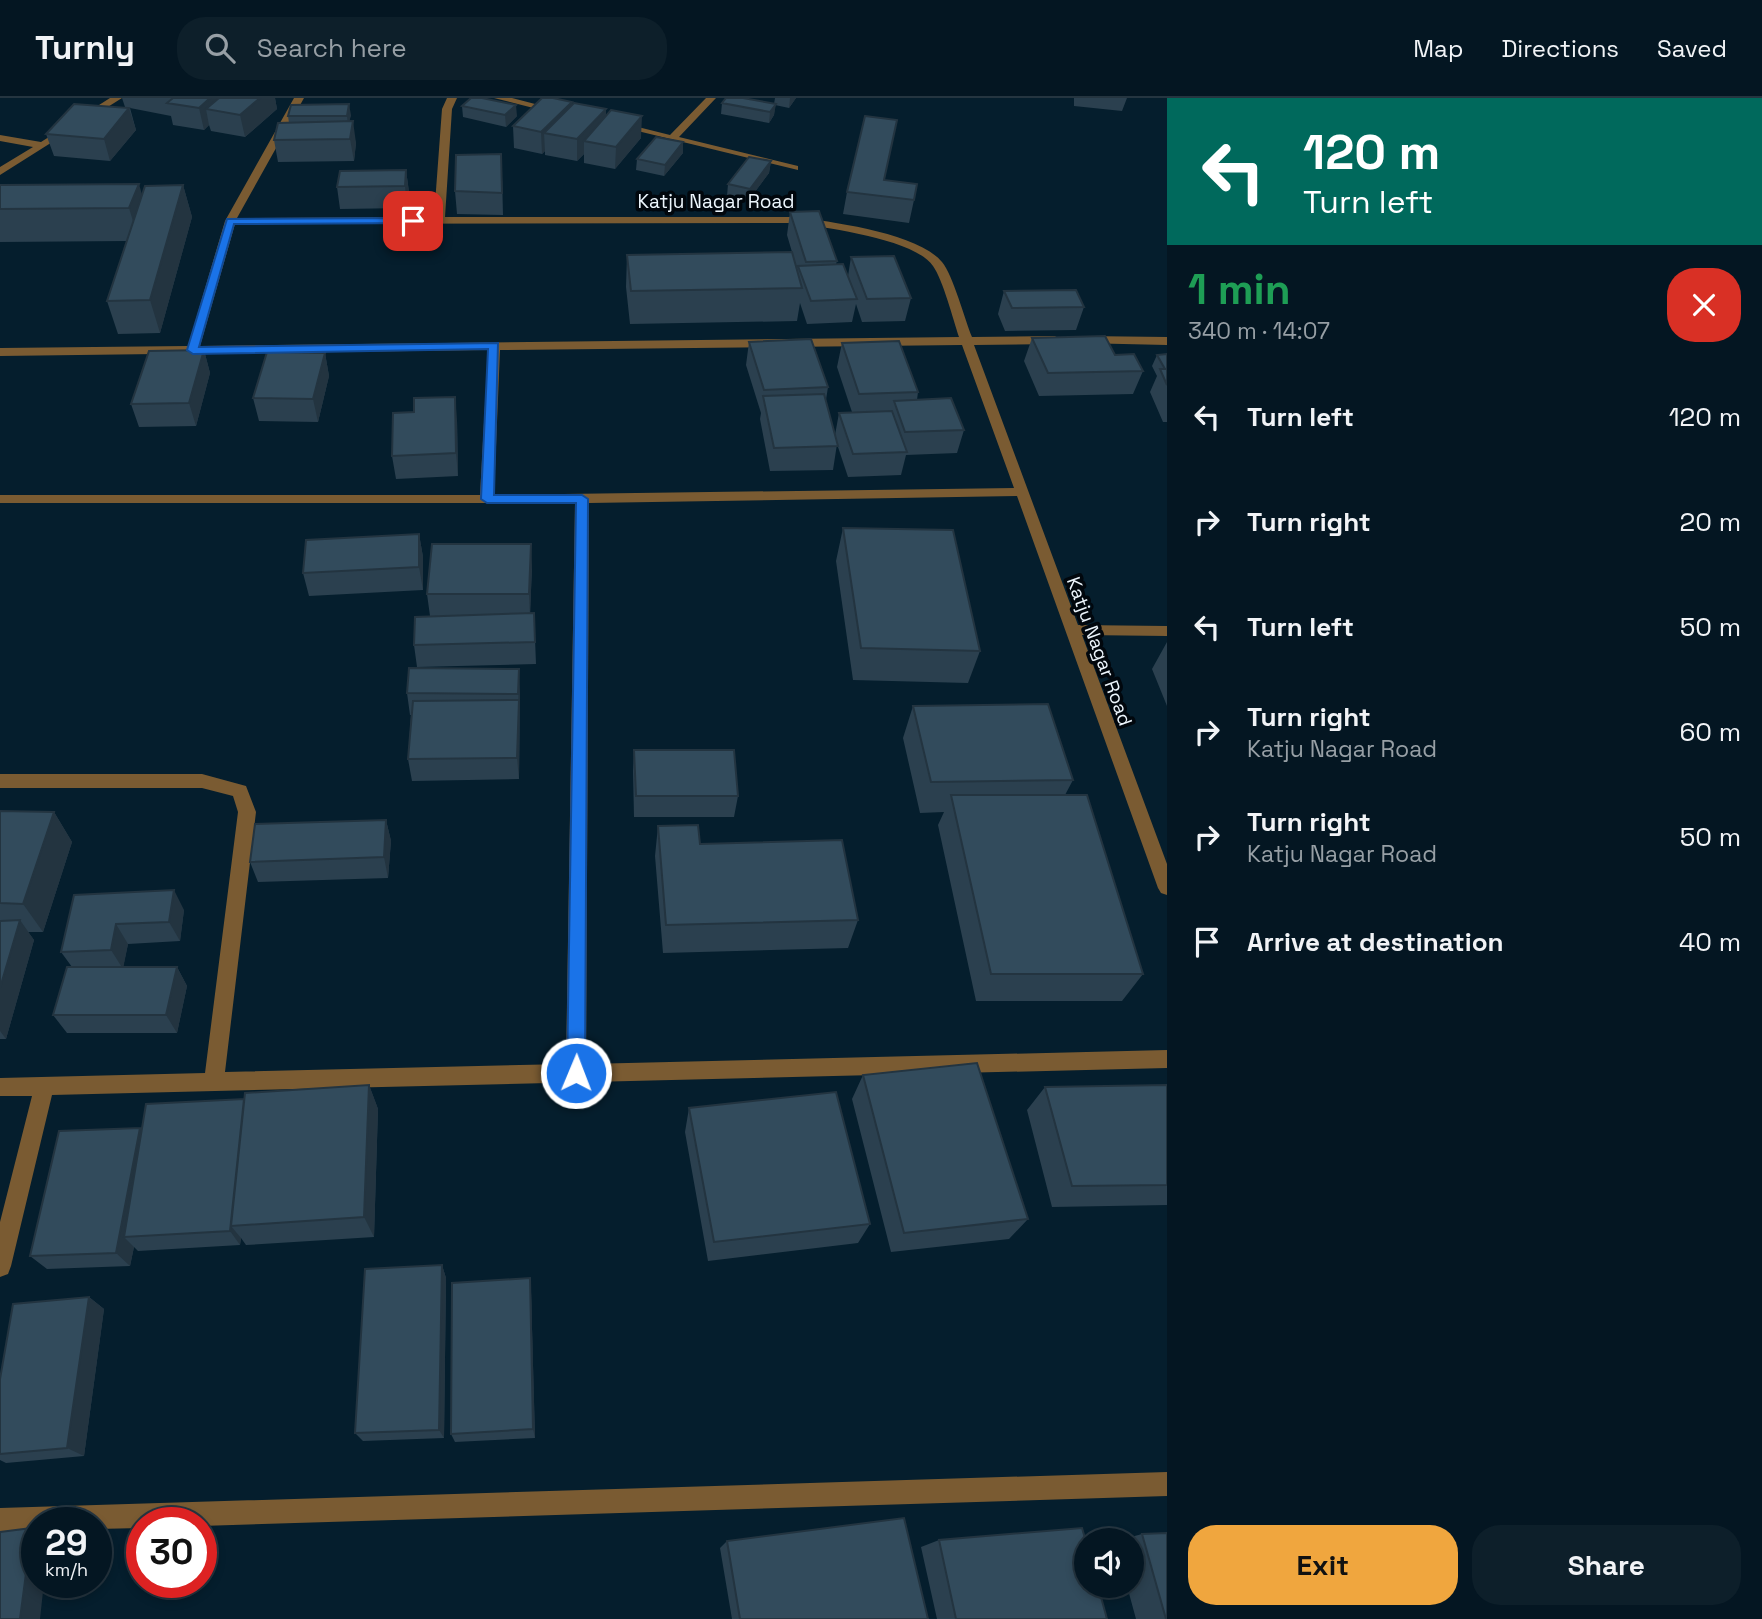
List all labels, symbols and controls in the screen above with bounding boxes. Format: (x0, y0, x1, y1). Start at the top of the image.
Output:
search box (177, 17, 667, 80)
text: Turnly (35, 27, 135, 69)
icon: search (201, 29, 239, 67)
text: Search here (257, 31, 407, 65)
text: Map (1413, 33, 1463, 64)
text: Directions (1501, 33, 1619, 64)
text: Saved (1657, 33, 1727, 64)
text: 120 m (1303, 121, 1440, 183)
icon: left (1188, 126, 1279, 217)
text: Turn left (1303, 182, 1433, 222)
street label: Katju Nagar Road (638, 189, 794, 214)
pin (383, 191, 443, 251)
icon: arrive (394, 202, 432, 240)
text: 1 min (1188, 263, 1291, 316)
button: close (1667, 268, 1741, 342)
text: 340 m · 14:07 (1188, 316, 1330, 346)
icon: left (1188, 398, 1226, 436)
text: Turn left (1247, 400, 1354, 434)
text: 120 m (1669, 400, 1741, 434)
icon: right (1188, 503, 1226, 541)
text: Turn right (1247, 505, 1371, 539)
text: 20 m (1680, 505, 1741, 539)
street label: Katju Nagar Road (1061, 573, 1138, 729)
icon: left (1188, 608, 1226, 646)
text: Turn left (1247, 610, 1354, 644)
text: 50 m (1680, 610, 1741, 644)
text: Turn right (1247, 700, 1371, 734)
icon: right (1188, 713, 1226, 751)
text: 60 m (1679, 715, 1741, 749)
text: Katju Nagar Road (1247, 734, 1437, 764)
text: Turn right (1247, 805, 1371, 839)
icon: right (1188, 818, 1226, 856)
text: 50 m (1680, 820, 1741, 854)
text: Katju Nagar Road (1247, 839, 1437, 869)
icon: arrive (1188, 923, 1226, 961)
text: Arrive at destination (1247, 925, 1504, 959)
text: 40 m (1679, 925, 1741, 959)
position arrow (539, 1036, 613, 1110)
speed limit sign: 30 (126, 1507, 217, 1598)
text: 29 (45, 1521, 88, 1565)
button: Exit (1188, 1525, 1458, 1605)
button: Share (1472, 1525, 1741, 1605)
map controls (1074, 1528, 1144, 1598)
button: sound (1074, 1528, 1144, 1598)
text: km/h (45, 1558, 88, 1581)

